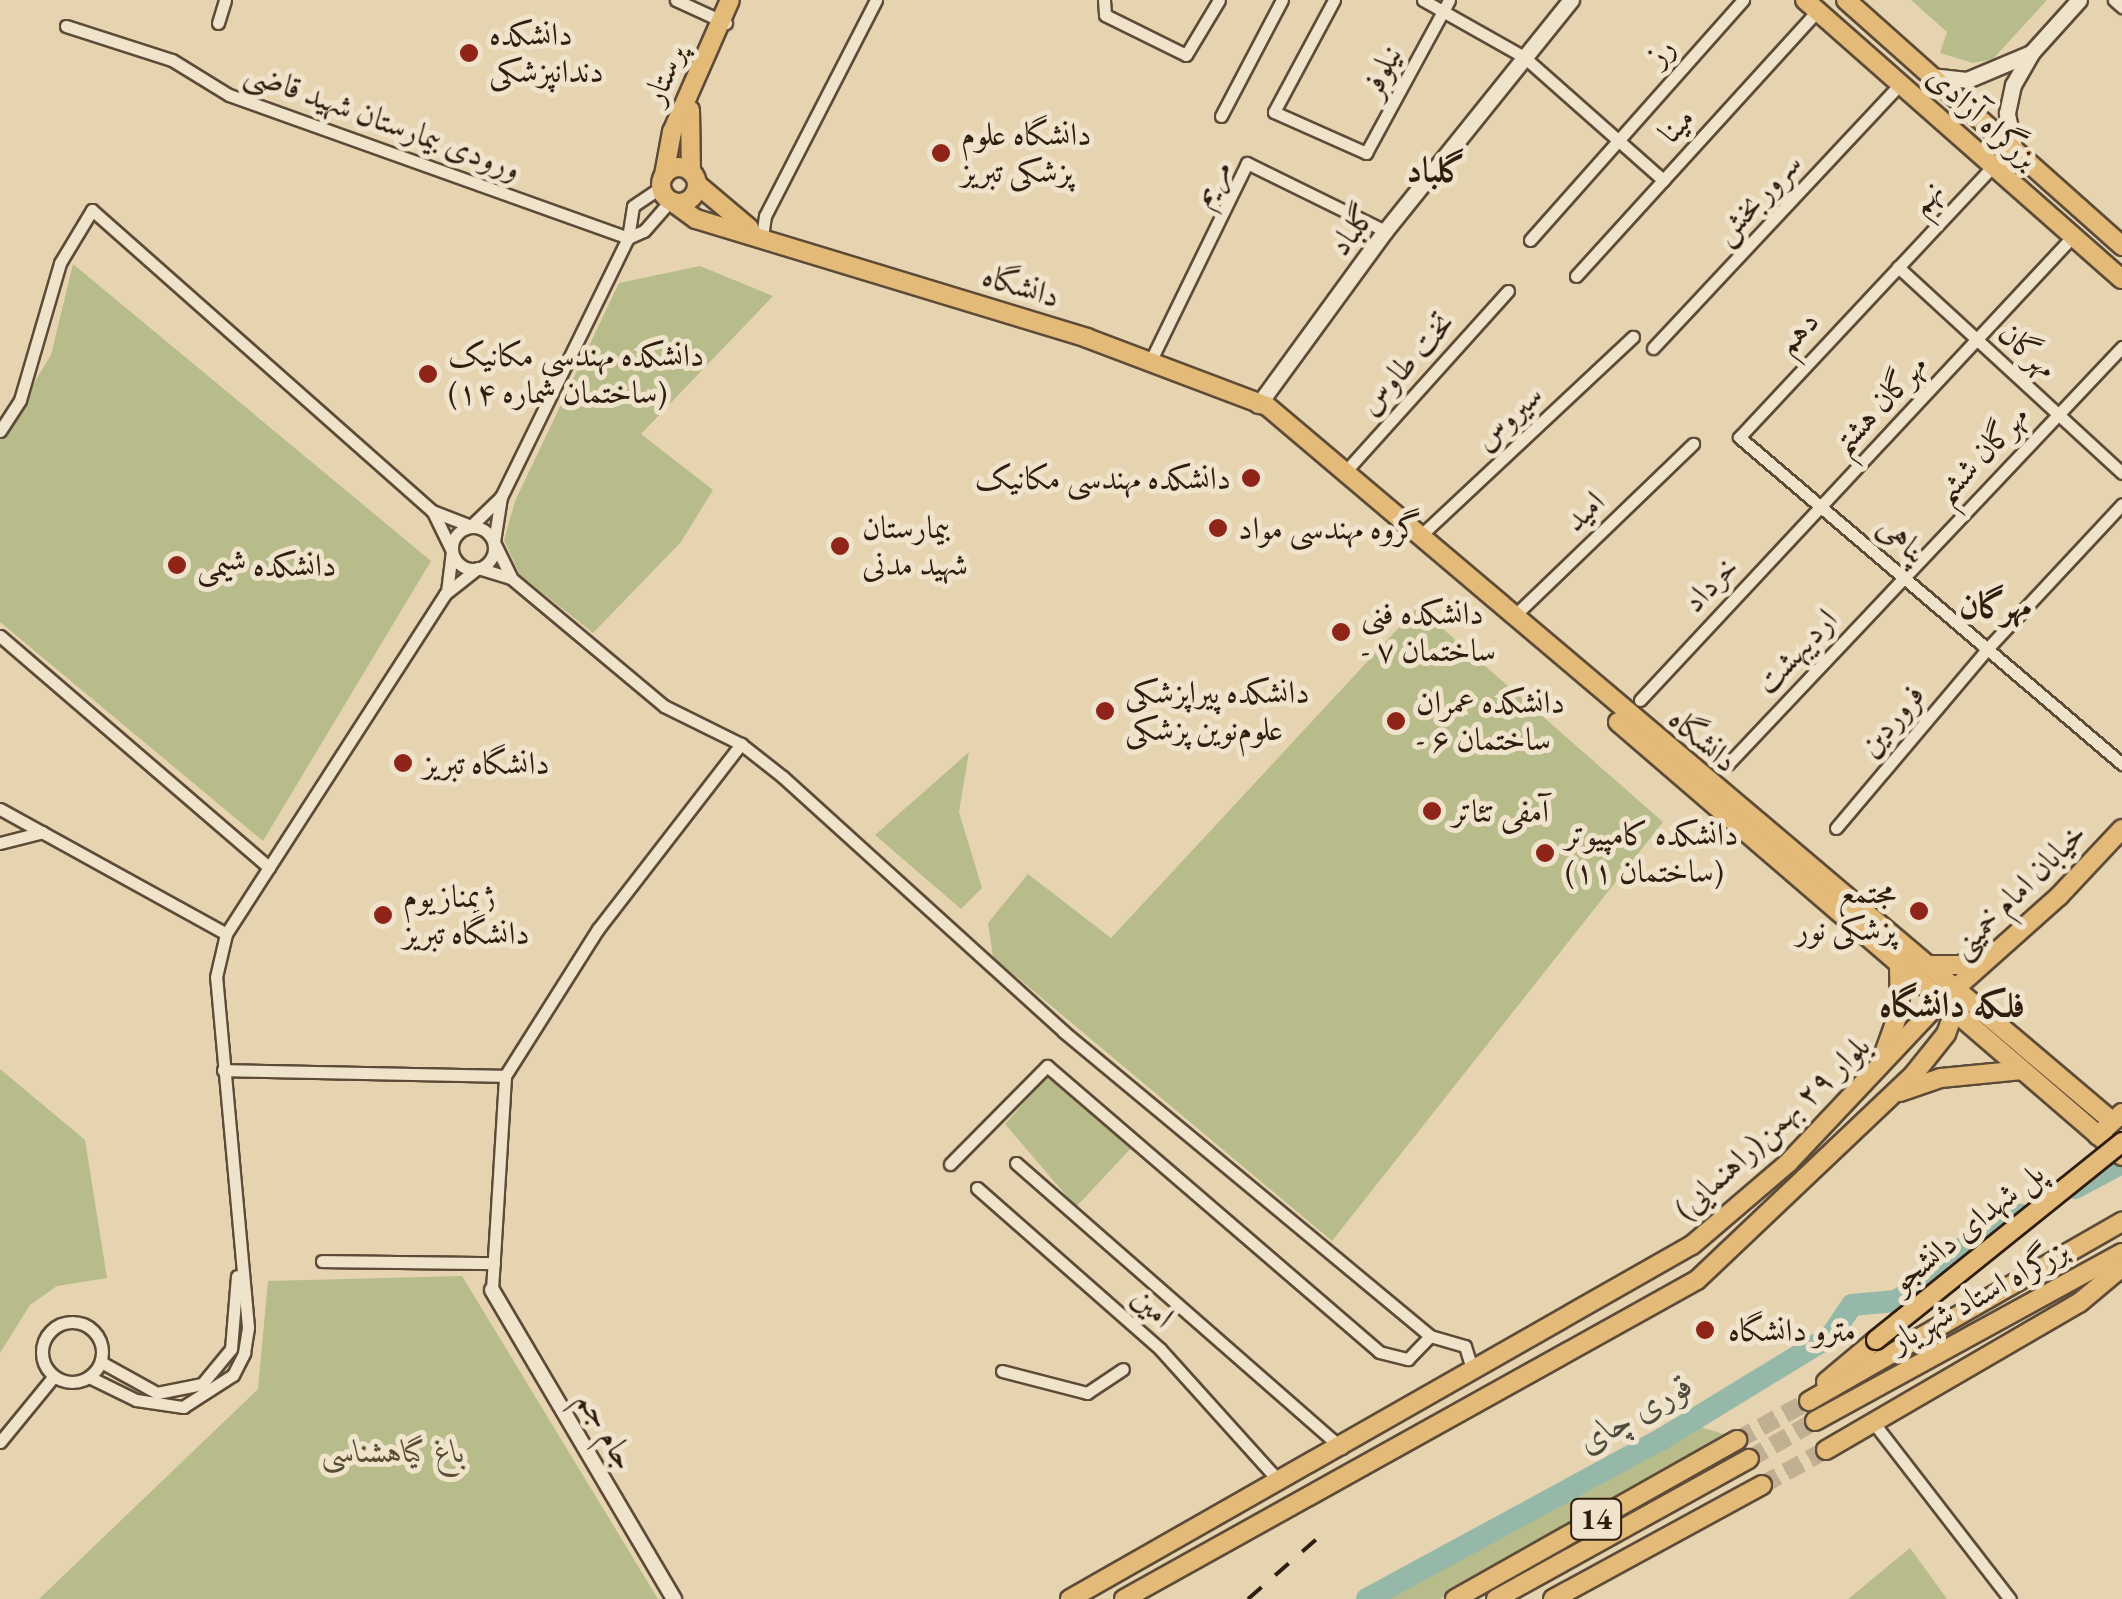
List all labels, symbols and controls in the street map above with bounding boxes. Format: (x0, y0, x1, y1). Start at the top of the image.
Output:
place label: دانشکده دندانپزشکی (489, 16, 604, 91)
street label: رز (1637, 29, 1683, 73)
street label: پرستار (634, 38, 694, 110)
street label: نیلوفر (1352, 39, 1410, 103)
marker: دانشکده دندانپزشکی (458, 42, 480, 64)
street label: ورودی بیمارستان شهید قاضی (240, 52, 526, 188)
street label: بزرگراه آزادی (1920, 57, 2046, 177)
street label: مینا (1650, 99, 1702, 151)
place label: دانشگاه علوم پزشکی تبریز (961, 116, 1091, 191)
marker: دانشگاه علوم پزشکی تبریز (930, 142, 952, 164)
street label: سروربخش (1705, 144, 1809, 252)
district label: گلباد (1406, 148, 1466, 190)
street label: مریم (1182, 151, 1240, 213)
street label: نهم (1900, 172, 1952, 222)
street label: گلباد (1320, 197, 1384, 263)
street label: دانشگاه (978, 256, 1064, 316)
street label: دهم (1767, 302, 1827, 362)
street label: تخت طاوس (1350, 304, 1462, 422)
street label: مهرگان (1991, 314, 2065, 386)
place label: دانشکده مهندسی مکانیک (ساختمان شماره ۱۴) (448, 337, 704, 412)
street label: مهرگان هشتم (1823, 346, 1935, 462)
marker: دانشکده مهندسی مکانیک (ساختمان شماره ۱۴) (417, 363, 439, 385)
street label: سیروس (1466, 376, 1550, 458)
street label: مهرگان ششم (1926, 397, 2036, 511)
place label: دانشکده مهندسی مکانیک (975, 459, 1231, 497)
marker: دانشکده مهندسی مکانیک (1240, 467, 1262, 489)
street label: امید (1555, 483, 1613, 539)
street label: پناهی (1870, 507, 1936, 573)
place label: بیمارستان شهید مدنی (862, 509, 968, 584)
place label: گروه مهندسی مواد (1238, 509, 1421, 547)
marker: گروه مهندسی مواد (1207, 517, 1229, 539)
marker: بیمارستان شهید مدنی (827, 533, 853, 559)
place label: دانشکده شیمی (197, 546, 336, 584)
street label: خرداد (1674, 548, 1746, 620)
marker: دانشکده شیمی (166, 554, 188, 576)
district label: مهرگان (1959, 584, 2031, 626)
place label: دانشکده فنی - ساختمان ۷ (1361, 595, 1496, 670)
street label: اردیبهشت (1747, 600, 1845, 702)
marker: دانشکده فنی - ساختمان ۷ (1330, 621, 1352, 643)
place label: دانشکده پیراپزشکی علوم‌نوین پزشکی (1125, 674, 1310, 749)
street label: فروردین (1850, 676, 1932, 764)
place label: دانشکده عمران - ساختمان ۶ (1416, 684, 1565, 759)
marker: دانشکده پیراپزشکی علوم‌نوین پزشکی (1094, 700, 1116, 722)
street label: دانشگاه (1661, 700, 1745, 780)
marker: دانشکده عمران - ساختمان ۶ (1385, 710, 1407, 732)
place label: دانشگاه تبریز (423, 744, 550, 782)
marker: دانشگاه تبریز (392, 752, 414, 774)
place label: آمفی تئاتر (1452, 792, 1549, 830)
marker: آمفی تئاتر (1421, 800, 1443, 822)
street label: خیابان امام خمینی (1942, 814, 2094, 966)
place label: دانشکده کامپیوتر (ساختمان ۱۱) (1565, 816, 1738, 891)
marker: دانشکده کامپیوتر (ساختمان ۱۱) (1534, 842, 1556, 864)
place label: مجتمع پزشکی نور (1796, 874, 1896, 949)
place label: ژیمنازیوم دانشگاه تبریز (403, 878, 530, 953)
marker: مجتمع پزشکی نور (1906, 898, 1932, 924)
marker: ژیمنازیوم دانشگاه تبریز (372, 904, 394, 926)
district label: فلکه دانشگاه (1879, 983, 2025, 1025)
street label: بلوار ٢٩ بهمن(راهنمایی) (1666, 1026, 1878, 1228)
street label: پل شهدای دانشجو (1883, 1153, 2051, 1301)
street label: بزرگراه استاد شهریار (1883, 1230, 2075, 1360)
street label: امین (1124, 1278, 1182, 1336)
place label: مترو دانشگاه (1728, 1311, 1856, 1349)
marker: مترو دانشگاه (1692, 1317, 1718, 1343)
water label: قوری چای (1570, 1362, 1700, 1462)
street label: جام جم (569, 1383, 645, 1477)
park label: باغ گیاهشناسی (321, 1432, 465, 1470)
road number: 14 (1568, 1494, 1624, 1544)

